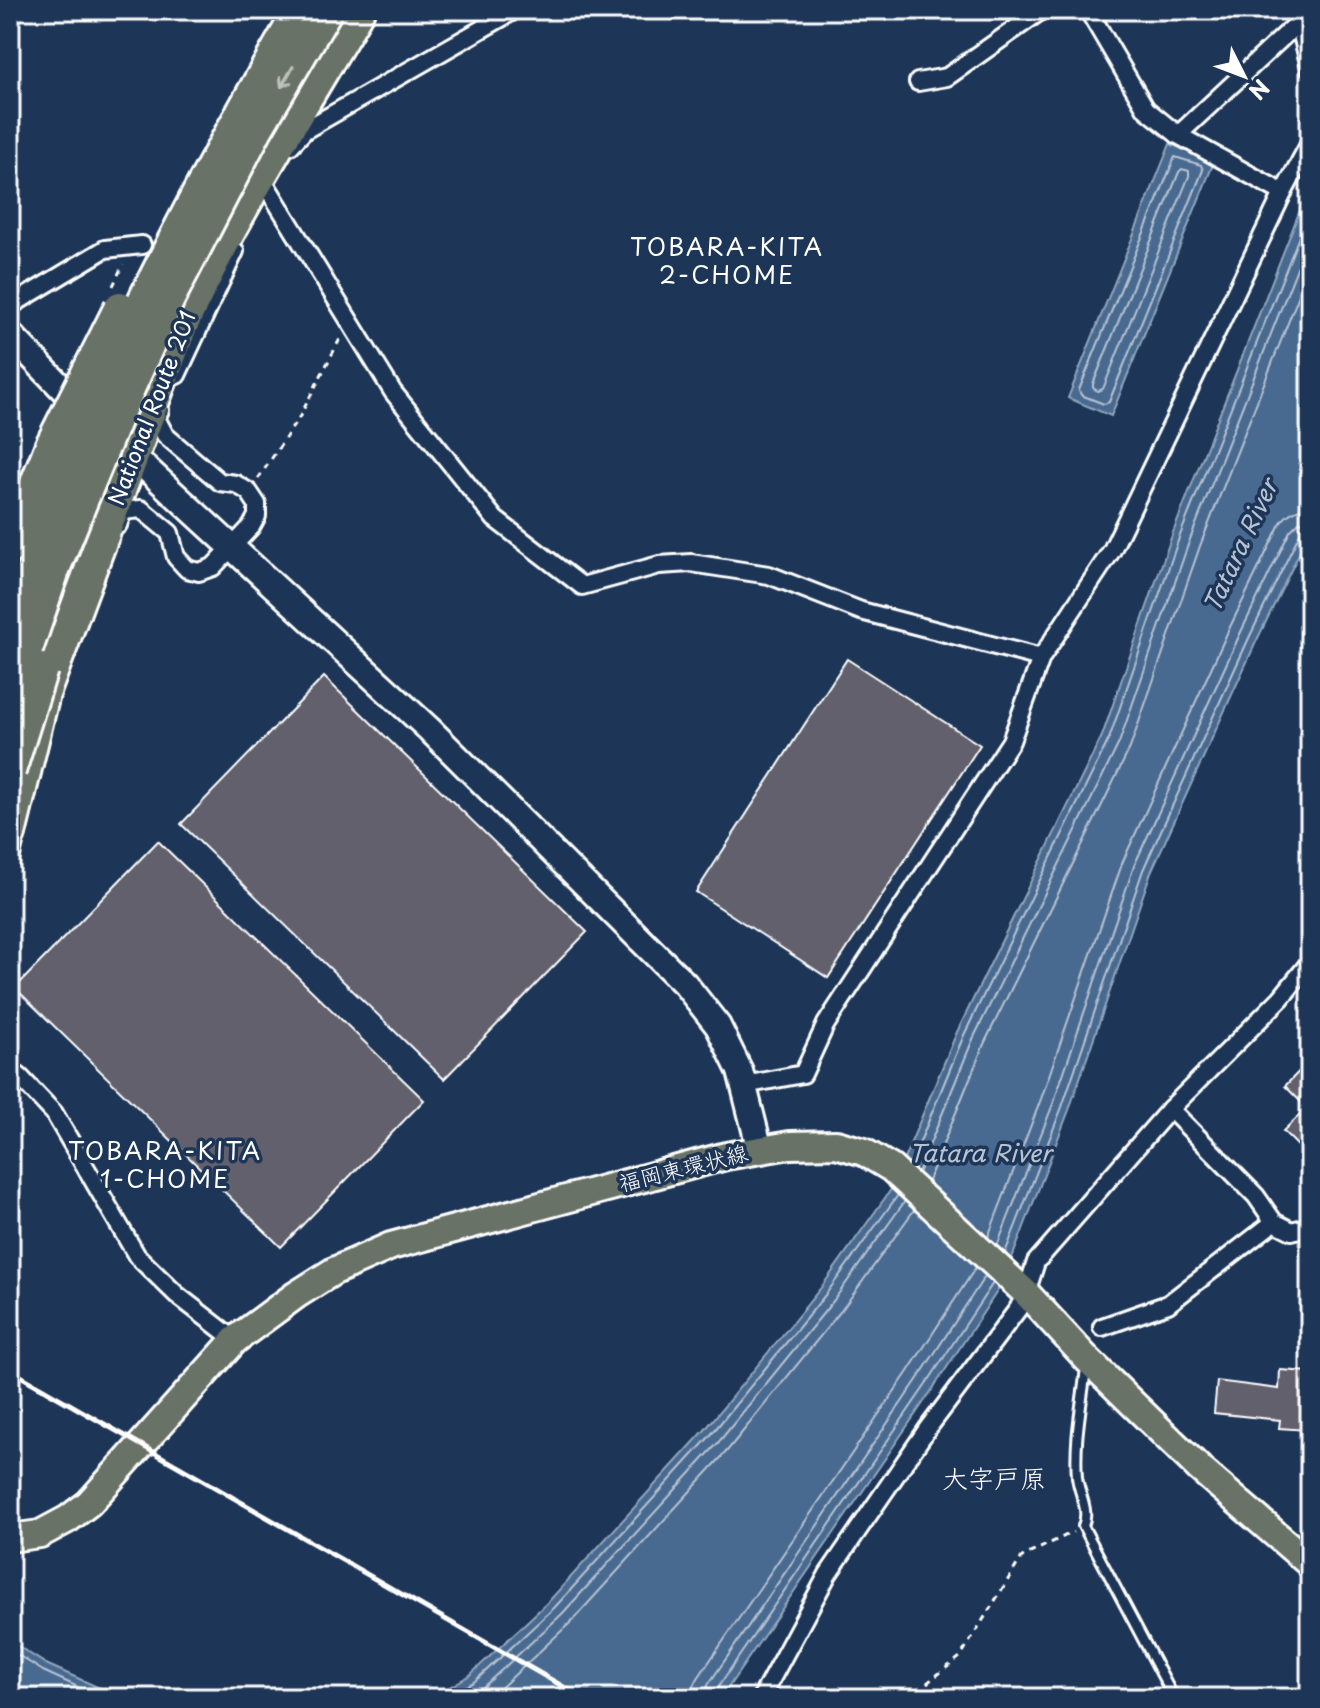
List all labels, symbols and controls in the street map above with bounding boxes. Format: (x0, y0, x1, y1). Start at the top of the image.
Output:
north arrow (1204, 36, 1284, 116)
one-way arrow (279, 65, 295, 88)
text: N (1242, 73, 1278, 108)
district label: TOBARA-KITA 2-CHOME (630, 228, 824, 292)
street label: National Route 201 (98, 305, 203, 510)
water label: Tatara River (1193, 470, 1287, 617)
district label: TOBARA-KITA 1-CHOME (68, 1132, 262, 1196)
water label: Tatara River (909, 1134, 1055, 1170)
street label: 福岡東環状線 (615, 1135, 751, 1199)
district label: 大字戸原 (942, 1458, 1046, 1497)

